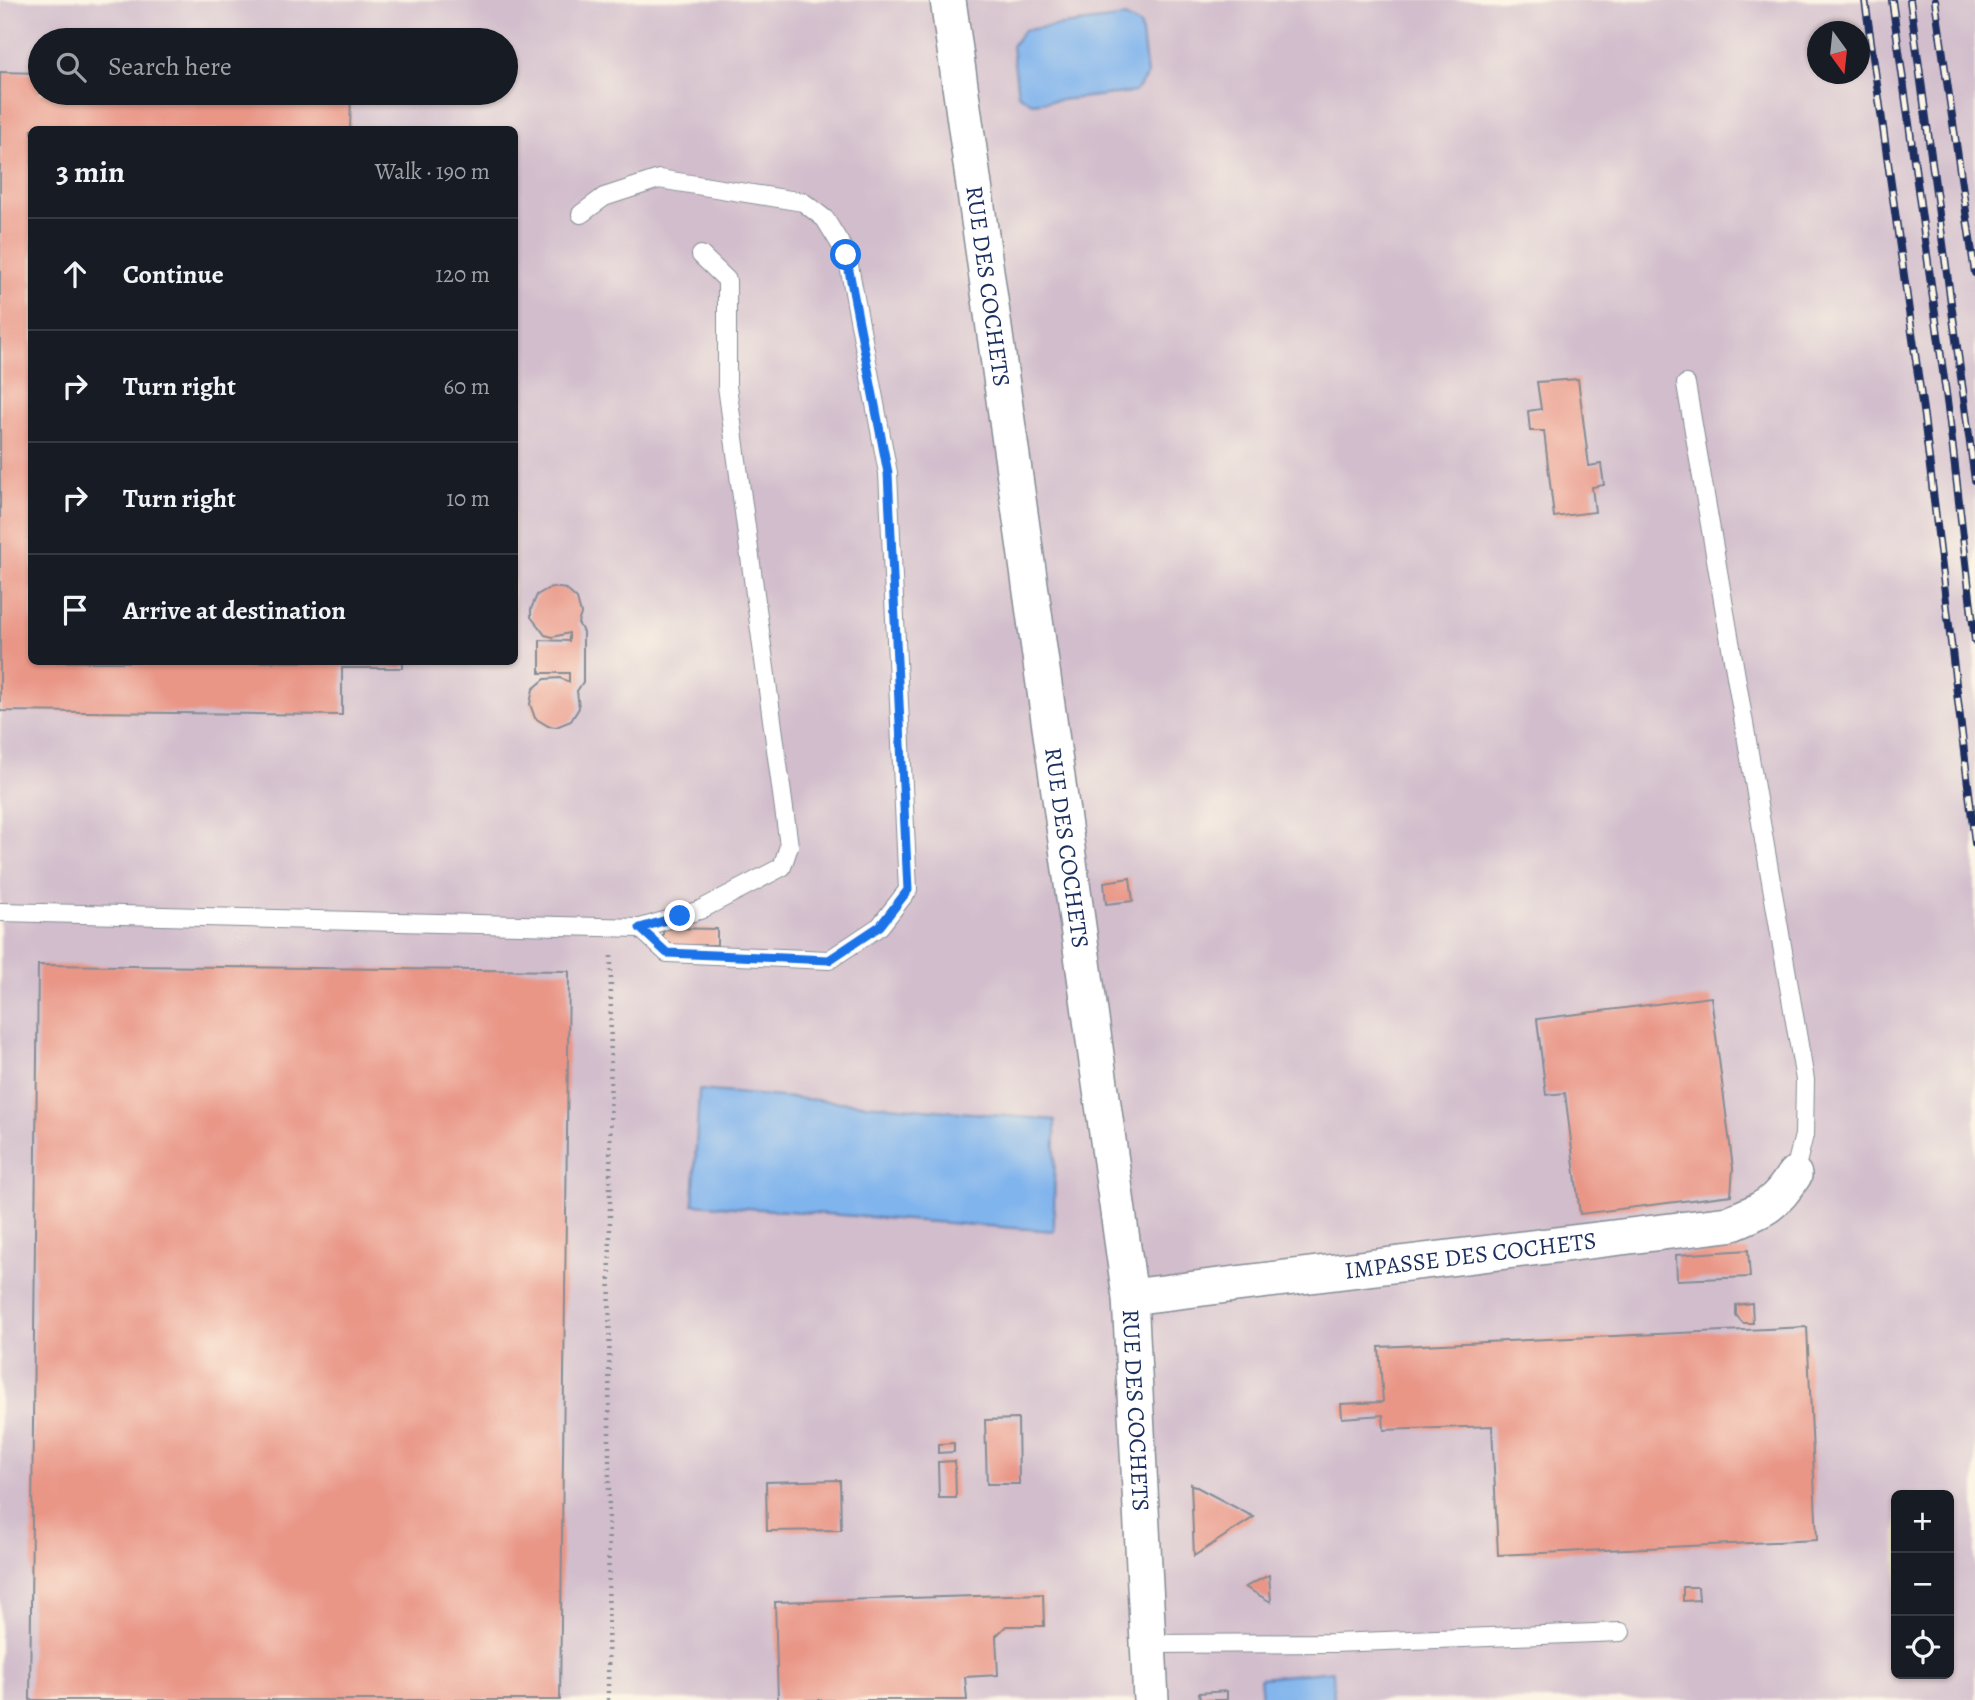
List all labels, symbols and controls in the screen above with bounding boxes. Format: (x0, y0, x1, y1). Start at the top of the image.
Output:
north arrow (1807, 21, 1870, 84)
search box (28, 28, 518, 105)
icon: search (52, 48, 90, 86)
text: Search here (108, 49, 232, 84)
text: 3 min (56, 152, 125, 192)
text: Walk · 190 m (375, 156, 490, 187)
street label: RUE DES COCHETS (958, 184, 1018, 389)
route start (830, 239, 861, 270)
icon: ahead (56, 255, 94, 293)
text: Continue (123, 257, 224, 292)
text: 120 m (435, 259, 490, 290)
icon: right (56, 367, 94, 405)
text: Turn right (123, 369, 236, 404)
text: 60 m (443, 371, 490, 402)
icon: right (56, 479, 94, 517)
text: Turn right (123, 481, 236, 516)
text: 10 m (446, 483, 490, 514)
icon: arrive (56, 591, 94, 629)
text: Arrive at destination (123, 593, 346, 628)
street label: RUE DES COCHETS (1037, 745, 1097, 950)
route end (664, 900, 695, 931)
street label: IMPASSE DES COCHETS (1343, 1224, 1598, 1287)
street label: RUE DES COCHETS (1115, 1308, 1157, 1512)
map controls (1891, 1490, 1954, 1679)
button: + (1891, 1490, 1954, 1553)
button: − (1891, 1553, 1954, 1616)
button: locate (1891, 1616, 1954, 1679)

